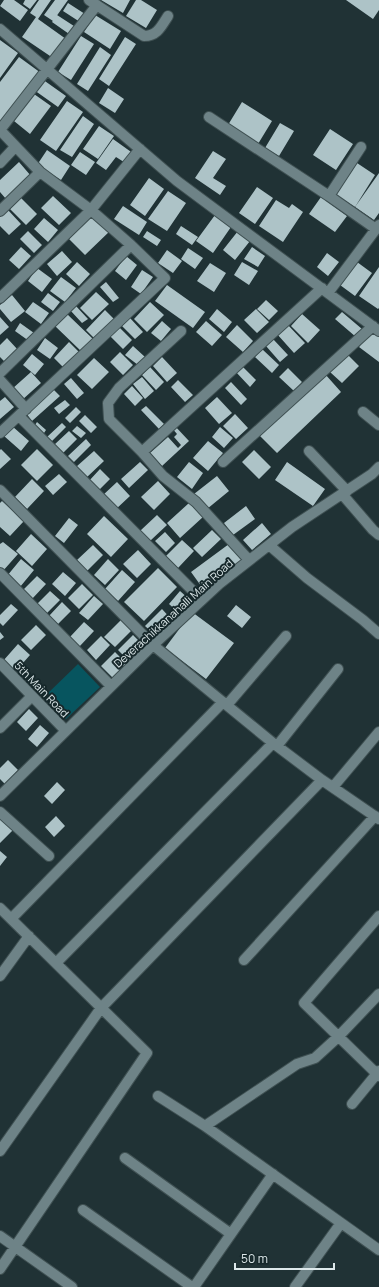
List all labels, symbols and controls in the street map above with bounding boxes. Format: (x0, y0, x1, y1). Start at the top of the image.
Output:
street label: Deverachikkanahalli Main Road (110, 555, 236, 671)
street label: 5th Main Road (12, 658, 72, 720)
scale bar (235, 1245, 334, 1271)
text: 50 m (241, 1250, 268, 1267)

